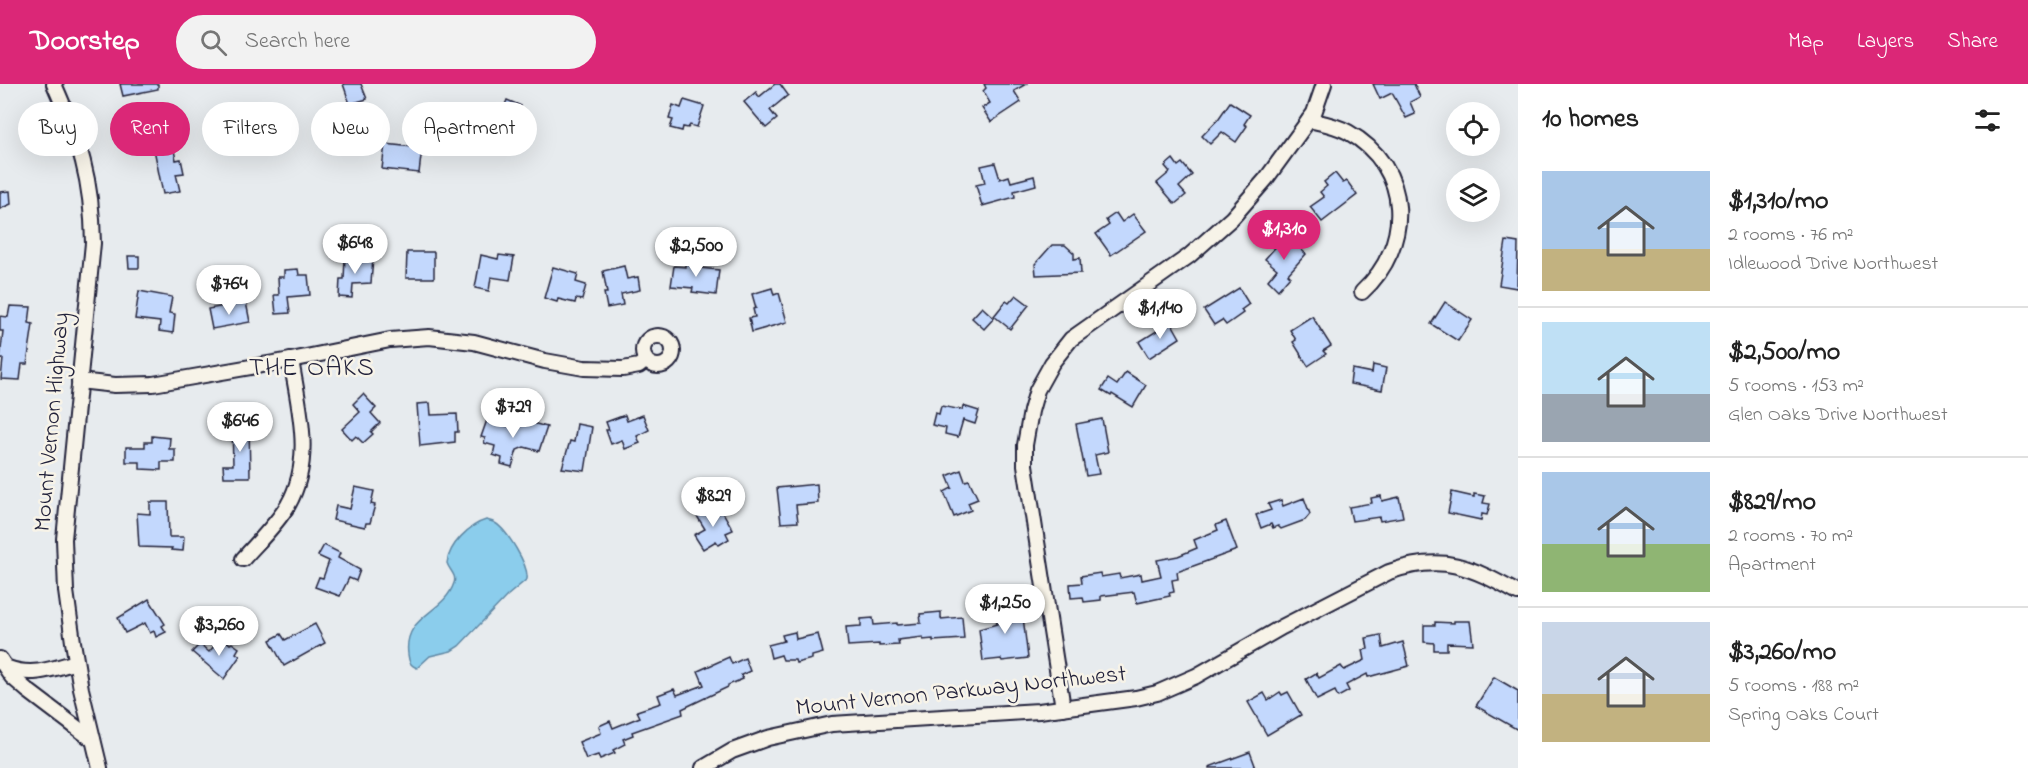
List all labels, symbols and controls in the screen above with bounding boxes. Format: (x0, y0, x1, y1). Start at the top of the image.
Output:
search box (176, 15, 596, 69)
text: Doorstep (30, 22, 140, 63)
icon: search (197, 26, 230, 59)
text: Search here (245, 26, 350, 58)
text: Map (1788, 27, 1824, 57)
text: Layers (1857, 27, 1914, 57)
text: Share (1947, 27, 1998, 57)
text: 10 homes (1542, 101, 1639, 139)
chip: Buy (18, 102, 98, 156)
chip: Rent (110, 102, 190, 156)
chip: Filters (202, 102, 299, 156)
chip: New (311, 102, 390, 156)
chip: Apartment (402, 102, 537, 156)
map controls (1446, 102, 1500, 222)
button: locate (1446, 102, 1500, 156)
icon: filters (1971, 104, 2004, 137)
button: layers (1446, 168, 1500, 222)
text: $1,310/mo (1728, 183, 1828, 221)
icon: home (1590, 195, 1662, 267)
pin: $1,310 (1235, 210, 1333, 261)
text: $1,310 (1261, 215, 1307, 244)
text: 2 rooms · 76 m² (1728, 221, 1853, 250)
pin: $648 (319, 224, 391, 275)
pin: $2,500 (647, 227, 745, 278)
text: $648 (337, 229, 373, 258)
text: $2,500 (669, 232, 723, 261)
text: Idlewood Drive Northwest (1728, 250, 1938, 279)
pin: $764 (193, 265, 265, 316)
text: $764 (210, 270, 248, 299)
pin: $1,140 (1111, 289, 1209, 340)
text: $1,140 (1137, 294, 1183, 323)
street label: Mount Vernon Highway (26, 311, 81, 533)
text: $2,500/mo (1728, 334, 1840, 372)
icon: home (1590, 346, 1662, 418)
district label: THE OAKS (249, 350, 375, 388)
text: 5 rooms · 153 m² (1728, 372, 1864, 401)
pin: $729 (477, 388, 549, 439)
text: $729 (495, 393, 531, 422)
text: Glen Oaks Drive Northwest (1728, 401, 1948, 430)
pin: $646 (204, 402, 276, 453)
text: $646 (221, 407, 259, 436)
pin: $829 (677, 477, 749, 528)
text: $829 (695, 482, 731, 511)
text: $829/mo (1728, 484, 1816, 522)
icon: home (1590, 496, 1662, 568)
text: 2 rooms · 70 m² (1728, 522, 1853, 551)
text: Apartment (1728, 551, 1816, 580)
pin: $1,250 (956, 584, 1054, 635)
text: $1,250 (979, 589, 1031, 618)
pin: $3,260 (170, 606, 268, 657)
text: $3,260 (193, 611, 245, 640)
text: $3,260/mo (1728, 634, 1836, 672)
icon: home (1590, 646, 1662, 718)
street label: Mount Vernon Parkway Northwest (794, 657, 1128, 728)
text: 5 rooms · 188 m² (1728, 672, 1859, 701)
text: Spring Oaks Court (1728, 701, 1879, 730)

